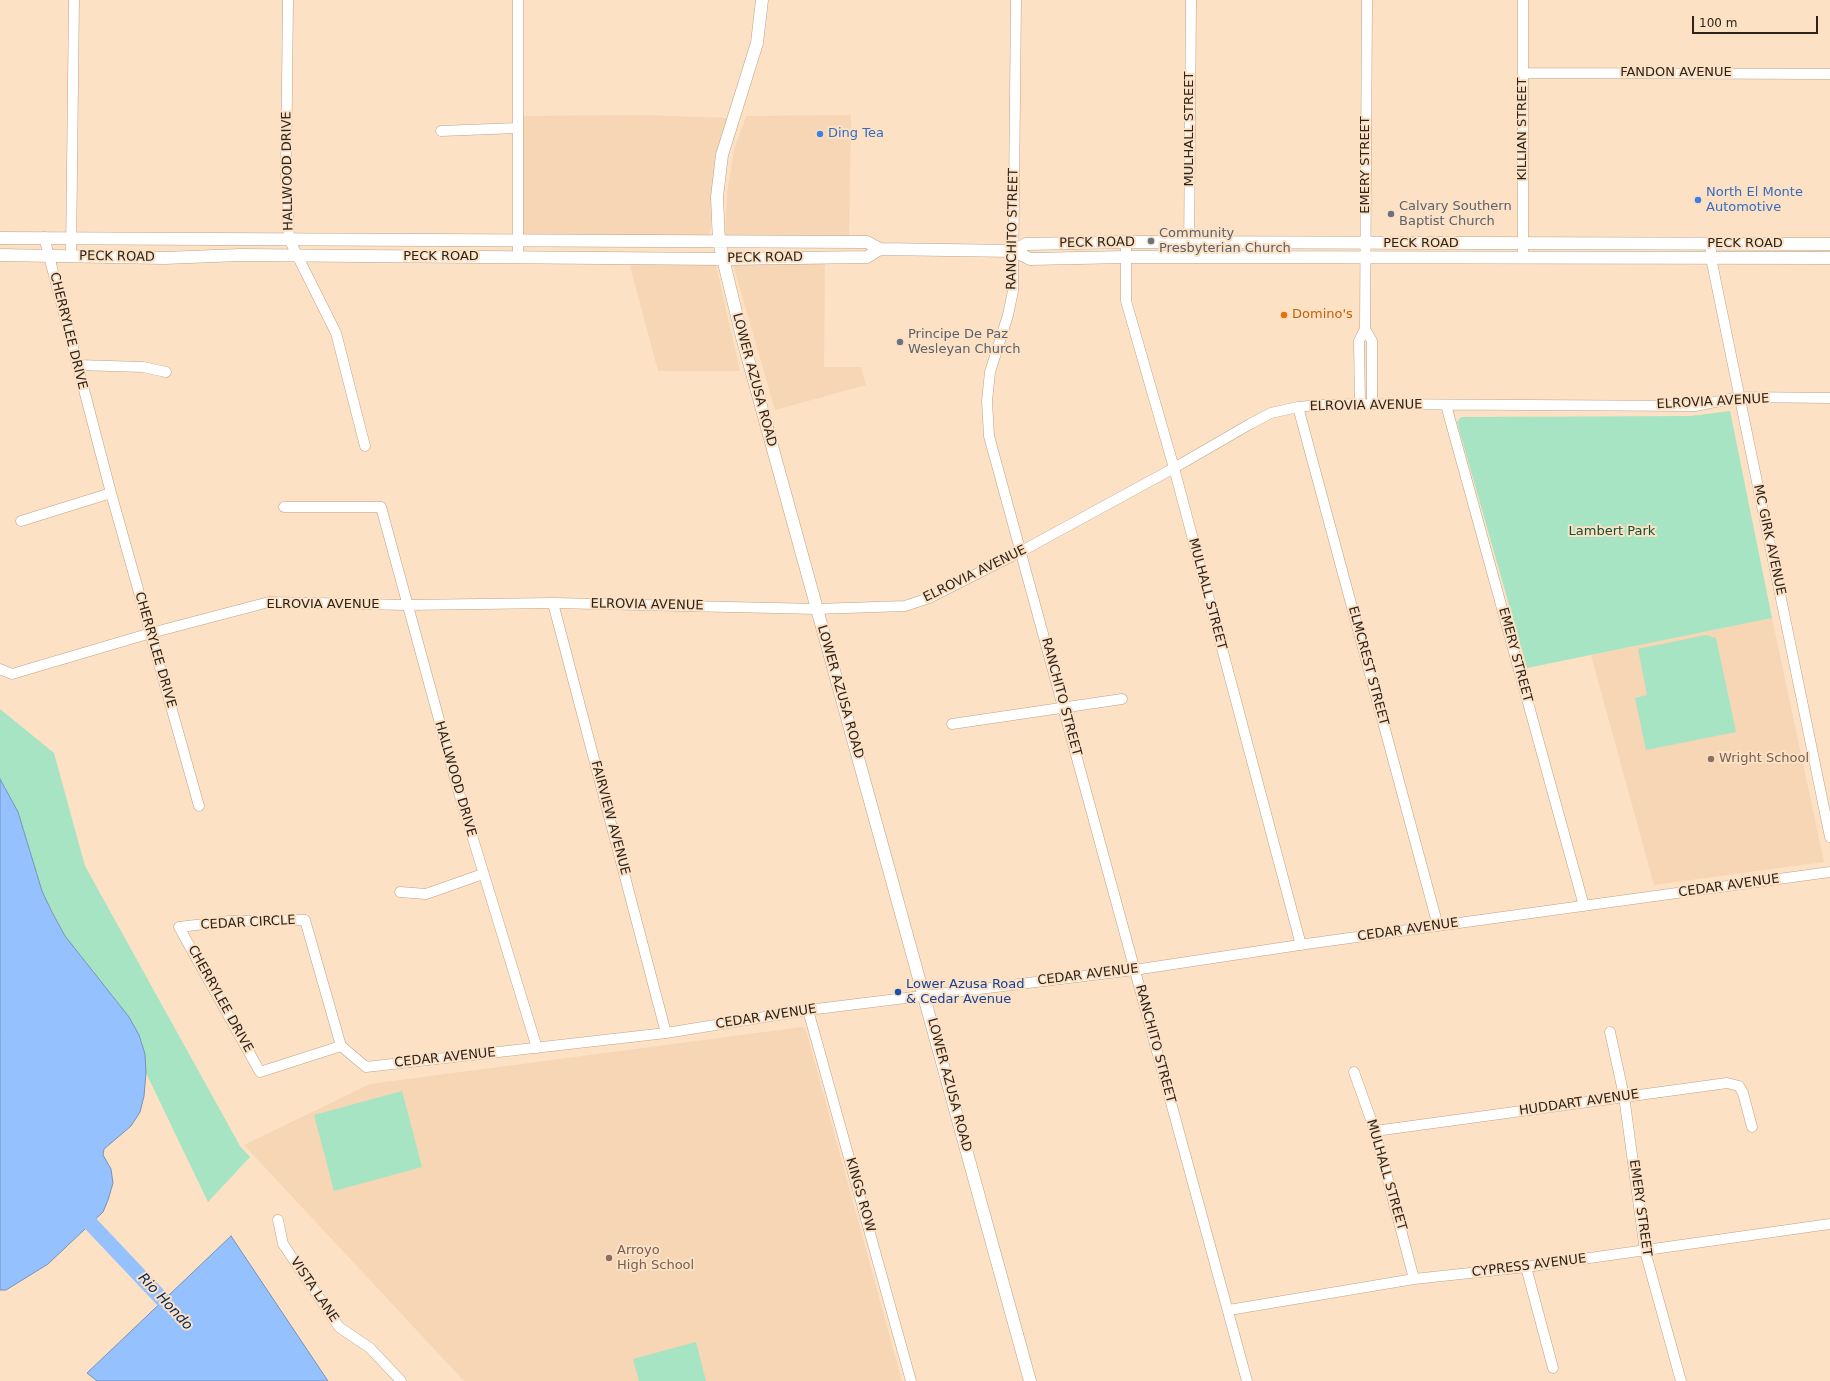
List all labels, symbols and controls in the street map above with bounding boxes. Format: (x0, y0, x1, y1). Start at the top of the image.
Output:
scale bar (1694, 8, 1820, 34)
text: 100 m (1699, 16, 1737, 30)
street label: FANDON AVENUE (1620, 65, 1732, 81)
street label: MULHALL STREET (1182, 72, 1198, 186)
street label: KILLIAN STREET (1515, 77, 1531, 181)
street label: HALLWOOD DRIVE (279, 111, 297, 231)
street label: EMERY STREET (1358, 116, 1374, 214)
place label: Ding Tea (828, 126, 884, 142)
marker: Ding Tea (815, 129, 825, 139)
street label: RANCHITO STREET (1004, 168, 1022, 290)
place label: North El Monte Automotive (1706, 185, 1803, 216)
marker: North El Monte Automotive (1693, 195, 1703, 205)
place label: Calvary Southern Baptist Church (1399, 199, 1512, 230)
marker: Calvary Southern Baptist Church (1386, 209, 1396, 219)
place label: Community Presbyterian Church (1159, 226, 1291, 257)
street label: PECK ROAD (1059, 235, 1135, 251)
marker: Community Presbyterian Church (1146, 236, 1156, 246)
street label: PECK ROAD (1383, 236, 1459, 252)
street label: PECK ROAD (1707, 236, 1783, 252)
street label: PECK ROAD (79, 249, 155, 265)
street label: PECK ROAD (403, 249, 479, 265)
street label: PECK ROAD (727, 250, 803, 266)
street label: CHERRYLEE DRIVE (46, 271, 90, 391)
place label: Domino's (1292, 307, 1353, 323)
marker: Domino's (1279, 310, 1289, 320)
street label: LOWER AZUSA ROAD (729, 311, 779, 449)
place label: Principe De Paz Wesleyan Church (908, 327, 1021, 358)
marker: Principe De Paz Wesleyan Church (895, 337, 905, 347)
street label: ELROVIA AVENUE (1656, 391, 1770, 413)
street label: ELROVIA AVENUE (1309, 397, 1423, 415)
street label: MC GIRK AVENUE (1750, 483, 1788, 597)
park label: Lambert Park (1569, 524, 1655, 540)
street label: MULHALL STREET (1185, 537, 1229, 651)
street label: ELROVIA AVENUE (921, 542, 1029, 606)
street label: CHERRYLEE DRIVE (131, 590, 179, 710)
street label: ELROVIA AVENUE (590, 596, 704, 614)
street label: ELROVIA AVENUE (267, 597, 379, 613)
street label: ELMCREST STREET (1345, 605, 1391, 727)
street label: EMERY STREET (1495, 606, 1535, 704)
street label: LOWER AZUSA ROAD (813, 624, 867, 760)
street label: RANCHITO STREET (1038, 636, 1084, 758)
street label: HALLWOOD DRIVE (431, 719, 479, 839)
place label: Wright School (1719, 751, 1809, 767)
marker: Wright School (1706, 754, 1716, 764)
street label: FAIRVIEW AVENUE (587, 759, 633, 877)
street label: CEDAR AVENUE (1678, 871, 1780, 901)
street label: CEDAR CIRCLE (200, 913, 296, 933)
street label: CEDAR AVENUE (1357, 915, 1459, 945)
street label: CHERRYLEE DRIVE (184, 943, 256, 1055)
street label: CEDAR AVENUE (1037, 961, 1139, 989)
place label: Lower Azusa Road & Cedar Avenue (906, 977, 1025, 1008)
street label: RANCHITO STREET (1132, 983, 1178, 1105)
marker: Lower Azusa Road & Cedar Avenue (893, 987, 903, 997)
street label: CEDAR AVENUE (715, 1001, 817, 1033)
street label: LOWER AZUSA ROAD (924, 1016, 974, 1154)
street label: CEDAR AVENUE (394, 1045, 496, 1071)
street label: HUDDART AVENUE (1518, 1087, 1640, 1119)
street label: MULHALL STREET (1363, 1118, 1409, 1232)
street label: KINGS ROW (842, 1156, 878, 1234)
street label: EMERY STREET (1625, 1159, 1655, 1257)
place label: Arroyo High School (617, 1243, 694, 1274)
street label: CYPRESS AVENUE (1471, 1251, 1587, 1281)
marker: Arroyo High School (604, 1253, 614, 1263)
street label: VISTA LANE (286, 1254, 342, 1326)
water label: Rio Hondo (134, 1270, 196, 1334)

